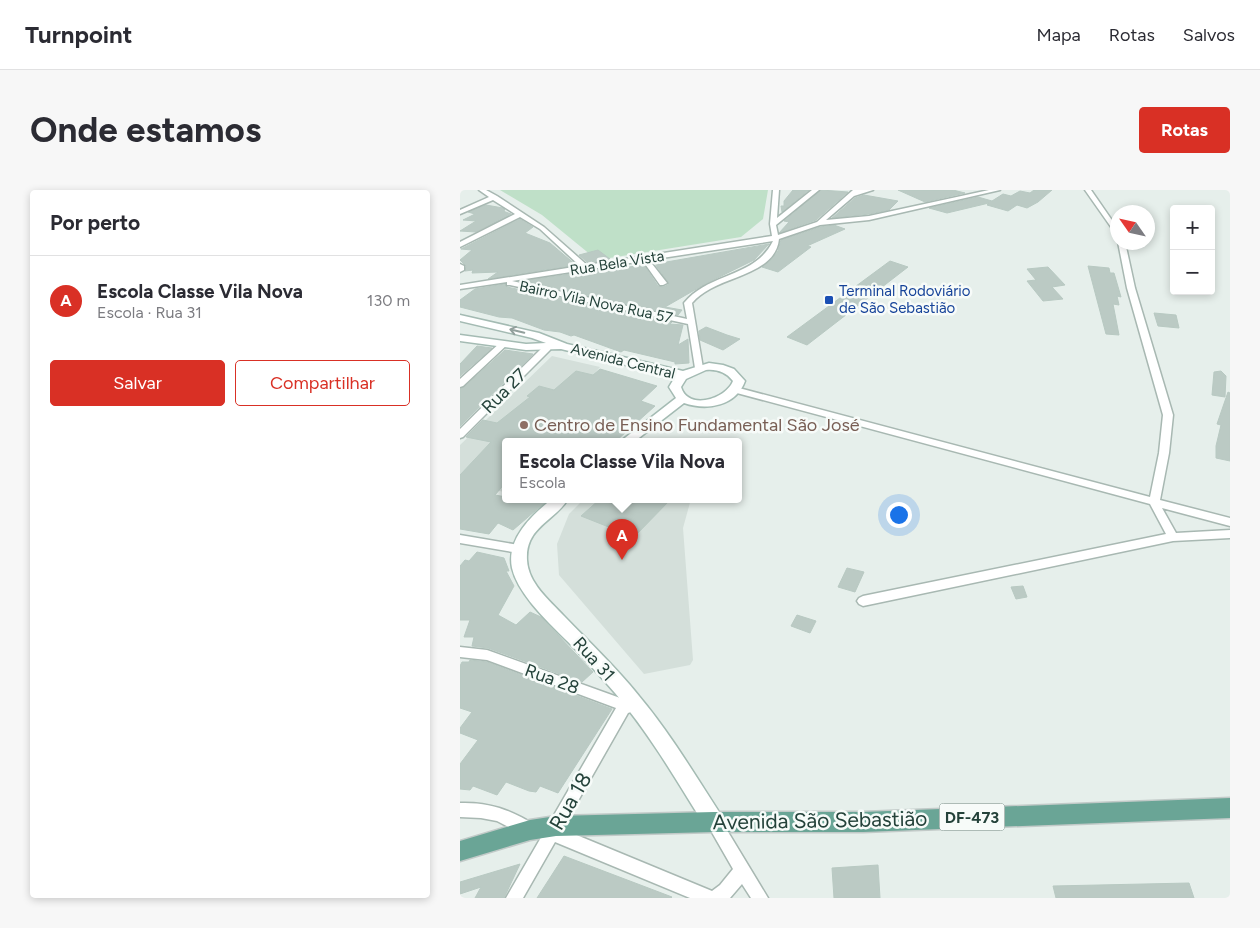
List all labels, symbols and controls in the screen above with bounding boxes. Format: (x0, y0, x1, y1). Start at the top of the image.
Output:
text: Turnpoint (25, 20, 132, 49)
text: Mapa (1037, 24, 1081, 46)
text: Rotas (1109, 24, 1155, 46)
text: Salvos (1183, 24, 1235, 46)
button: Rotas (1139, 107, 1230, 153)
text: Onde estamos (30, 109, 261, 151)
north arrow (1110, 205, 1155, 250)
map controls (1170, 205, 1215, 295)
button: + (1170, 205, 1215, 250)
text: Por perto (50, 210, 140, 235)
street label: Rua Bela Vista (569, 247, 665, 279)
button: − (1170, 250, 1215, 295)
street label: Bairro Vila Nova Rua 57 (518, 277, 674, 327)
text: Escola Classe Vila Nova (97, 280, 303, 303)
place label: Terminal Rodoviário de São Sebastião (839, 282, 971, 317)
text: A (60, 291, 72, 310)
text: 130 m (367, 291, 410, 310)
marker: Terminal Rodoviário de São Sebastião (823, 294, 835, 306)
text: Escola · Rua 31 (97, 303, 202, 322)
one-way arrow (509, 326, 525, 335)
street label: Avenida Central (569, 339, 677, 383)
button: Salvar (50, 360, 225, 406)
button: Compartilhar (235, 360, 410, 406)
street label: Rua 27 (477, 364, 531, 418)
place label: Centro de Ensino Fundamental São José (534, 414, 860, 436)
marker: Centro de Ensino Fundamental São José (518, 419, 530, 431)
popup (502, 438, 742, 503)
text: Escola Classe Vila Nova (519, 450, 725, 473)
text: Escola (519, 473, 566, 492)
your location (886, 502, 912, 528)
pin: A (606, 519, 638, 560)
street label: Rua 31 (568, 632, 620, 686)
street label: Rua 28 (522, 659, 582, 699)
street label: Rua 18 (544, 768, 596, 834)
road number: DF-473 (940, 804, 1004, 830)
street label: Avenida São Sebastião (712, 806, 928, 834)

